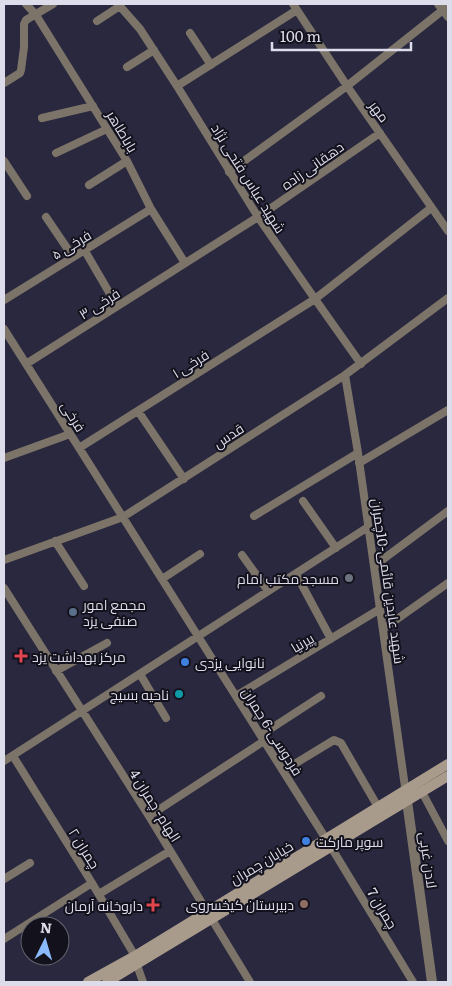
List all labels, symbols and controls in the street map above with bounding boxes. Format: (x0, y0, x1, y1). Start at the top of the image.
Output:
scale bar (272, 20, 411, 52)
text: 100 m (280, 24, 321, 47)
street label: مهر (365, 95, 395, 126)
street label: باباطاهر (102, 105, 143, 156)
street label: شهید عباس فتحی نژاد (207, 119, 291, 237)
street label: دهقانی زاده (277, 136, 347, 194)
street label: فرخی ۵ (47, 224, 95, 264)
street label: فرخی ۳ (75, 283, 123, 323)
street label: فرخی ۱ (168, 344, 212, 382)
street label: فرخی (57, 397, 91, 435)
street label: قدس (209, 418, 247, 452)
street label: شهید عابدین قائمی-10چمران (367, 497, 410, 665)
place label: مسجد مکتب امام (237, 568, 339, 589)
marker: مسجد مکتب امام (343, 572, 355, 584)
place label: مجمع امور صنفی یزد (82, 594, 146, 630)
marker: مجمع امور صنفی یزد (67, 606, 79, 618)
street label: پیرنیا (287, 627, 318, 658)
place label: مرکز بهداشت یزد (32, 646, 126, 666)
marker: مرکز بهداشت یزد (14, 649, 28, 663)
place label: نانوایی یزدی (195, 652, 265, 672)
marker: نانوایی یزدی (179, 656, 191, 668)
street label: فردوسی-6 چمران (237, 683, 308, 780)
place label: ناحیه بسیج (110, 684, 169, 704)
marker: ناحیه بسیج (173, 688, 185, 700)
street label: الهام- چمران 4 (125, 765, 186, 846)
street label: چمران ۲ (64, 824, 105, 873)
place label: سوپر مارکت (316, 831, 383, 852)
street label: لادن غربی (415, 831, 443, 889)
street label: خیابان چمران (226, 835, 297, 890)
marker: سوپر مارکت (300, 835, 312, 847)
street label: چمران 7 (362, 884, 403, 933)
place label: دبیرستان کیخسروی (186, 894, 294, 914)
place label: داروخانه آرمان (65, 895, 143, 915)
marker: دبیرستان کیخسروی (298, 898, 310, 910)
marker: داروخانه آرمان (147, 899, 159, 911)
north arrow (20, 916, 70, 966)
text: N (39, 917, 53, 938)

